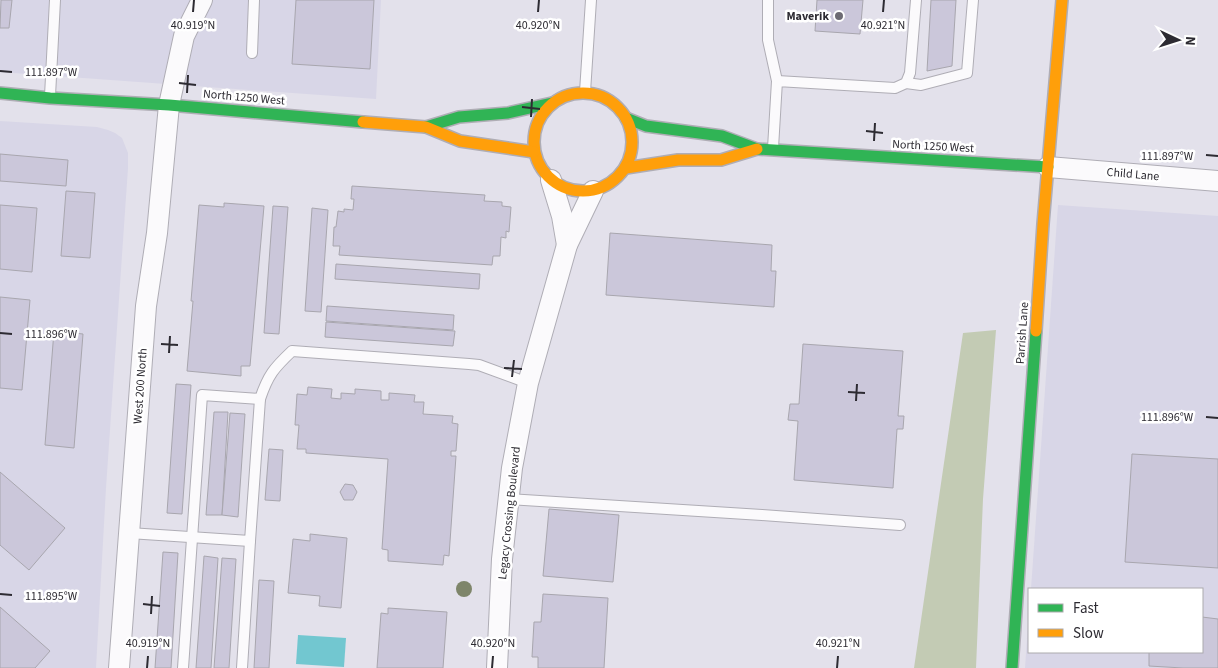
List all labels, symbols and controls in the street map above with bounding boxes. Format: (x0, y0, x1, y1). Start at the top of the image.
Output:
place label: Maverik (786, 8, 829, 25)
marker: Maverik (833, 10, 845, 22)
north arrow (1153, 15, 1203, 65)
text: 40.919°N (171, 17, 215, 34)
text: 40.920°N (516, 17, 560, 34)
text: 40.921°N (861, 17, 905, 34)
text: N (1180, 35, 1200, 46)
text: 111.897°W (25, 64, 78, 81)
street label: North 1250 West (202, 85, 285, 110)
street label: North 1250 West (892, 136, 974, 157)
text: 111.897°W (1141, 148, 1194, 165)
street label: Child Lane (1106, 164, 1160, 185)
street label: Parrish Lane (1012, 301, 1033, 365)
text: 111.896°W (25, 326, 78, 343)
street label: West 200 North (129, 348, 152, 425)
text: 111.896°W (1141, 409, 1194, 426)
street label: Legacy Crossing Boulevard (494, 446, 525, 580)
text: 111.895°W (25, 588, 78, 605)
legend (1028, 588, 1203, 653)
text: Fast (1073, 598, 1099, 619)
text: Slow (1073, 623, 1104, 644)
text: 40.919°N (126, 635, 170, 652)
text: 40.920°N (471, 635, 515, 652)
text: 40.921°N (816, 635, 860, 652)

